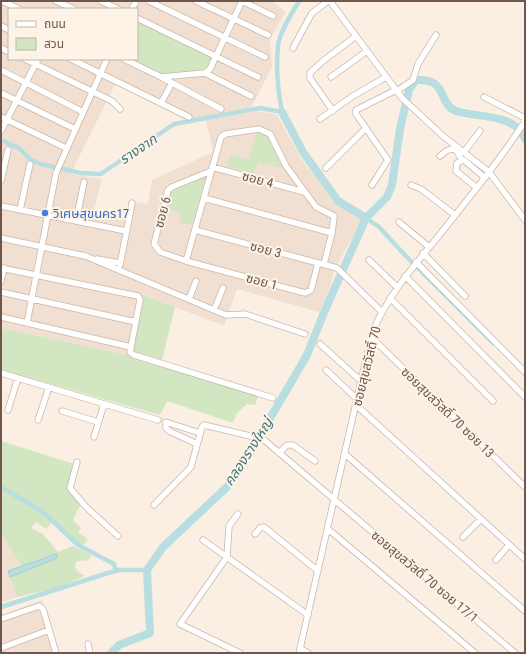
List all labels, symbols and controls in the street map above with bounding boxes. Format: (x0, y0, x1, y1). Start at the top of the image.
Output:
legend (8, 8, 138, 60)
text: ถนน (44, 17, 66, 31)
text: สวน (44, 37, 64, 51)
water label: รางจาก (116, 130, 160, 167)
street label: ซอย 4 (241, 168, 276, 191)
street label: ซอย 6 (151, 195, 174, 229)
place label: วิเศษสุขนคร17 (53, 206, 129, 221)
marker: วิเศษสุขนคร17 (40, 208, 50, 218)
street label: ซอย 3 (249, 238, 283, 261)
street label: ซอย 1 (245, 270, 279, 293)
street label: ซอยสุขสวัสดิ์ 70 (349, 324, 384, 408)
street label: ซอยสุขสวัสดิ์ 70 ซอย 13 (398, 364, 497, 461)
water label: คลองรางใหญ่ (220, 414, 277, 489)
street label: ซอยสุขสวัสดิ์ 70 ซอย 17/1 (368, 527, 481, 625)

